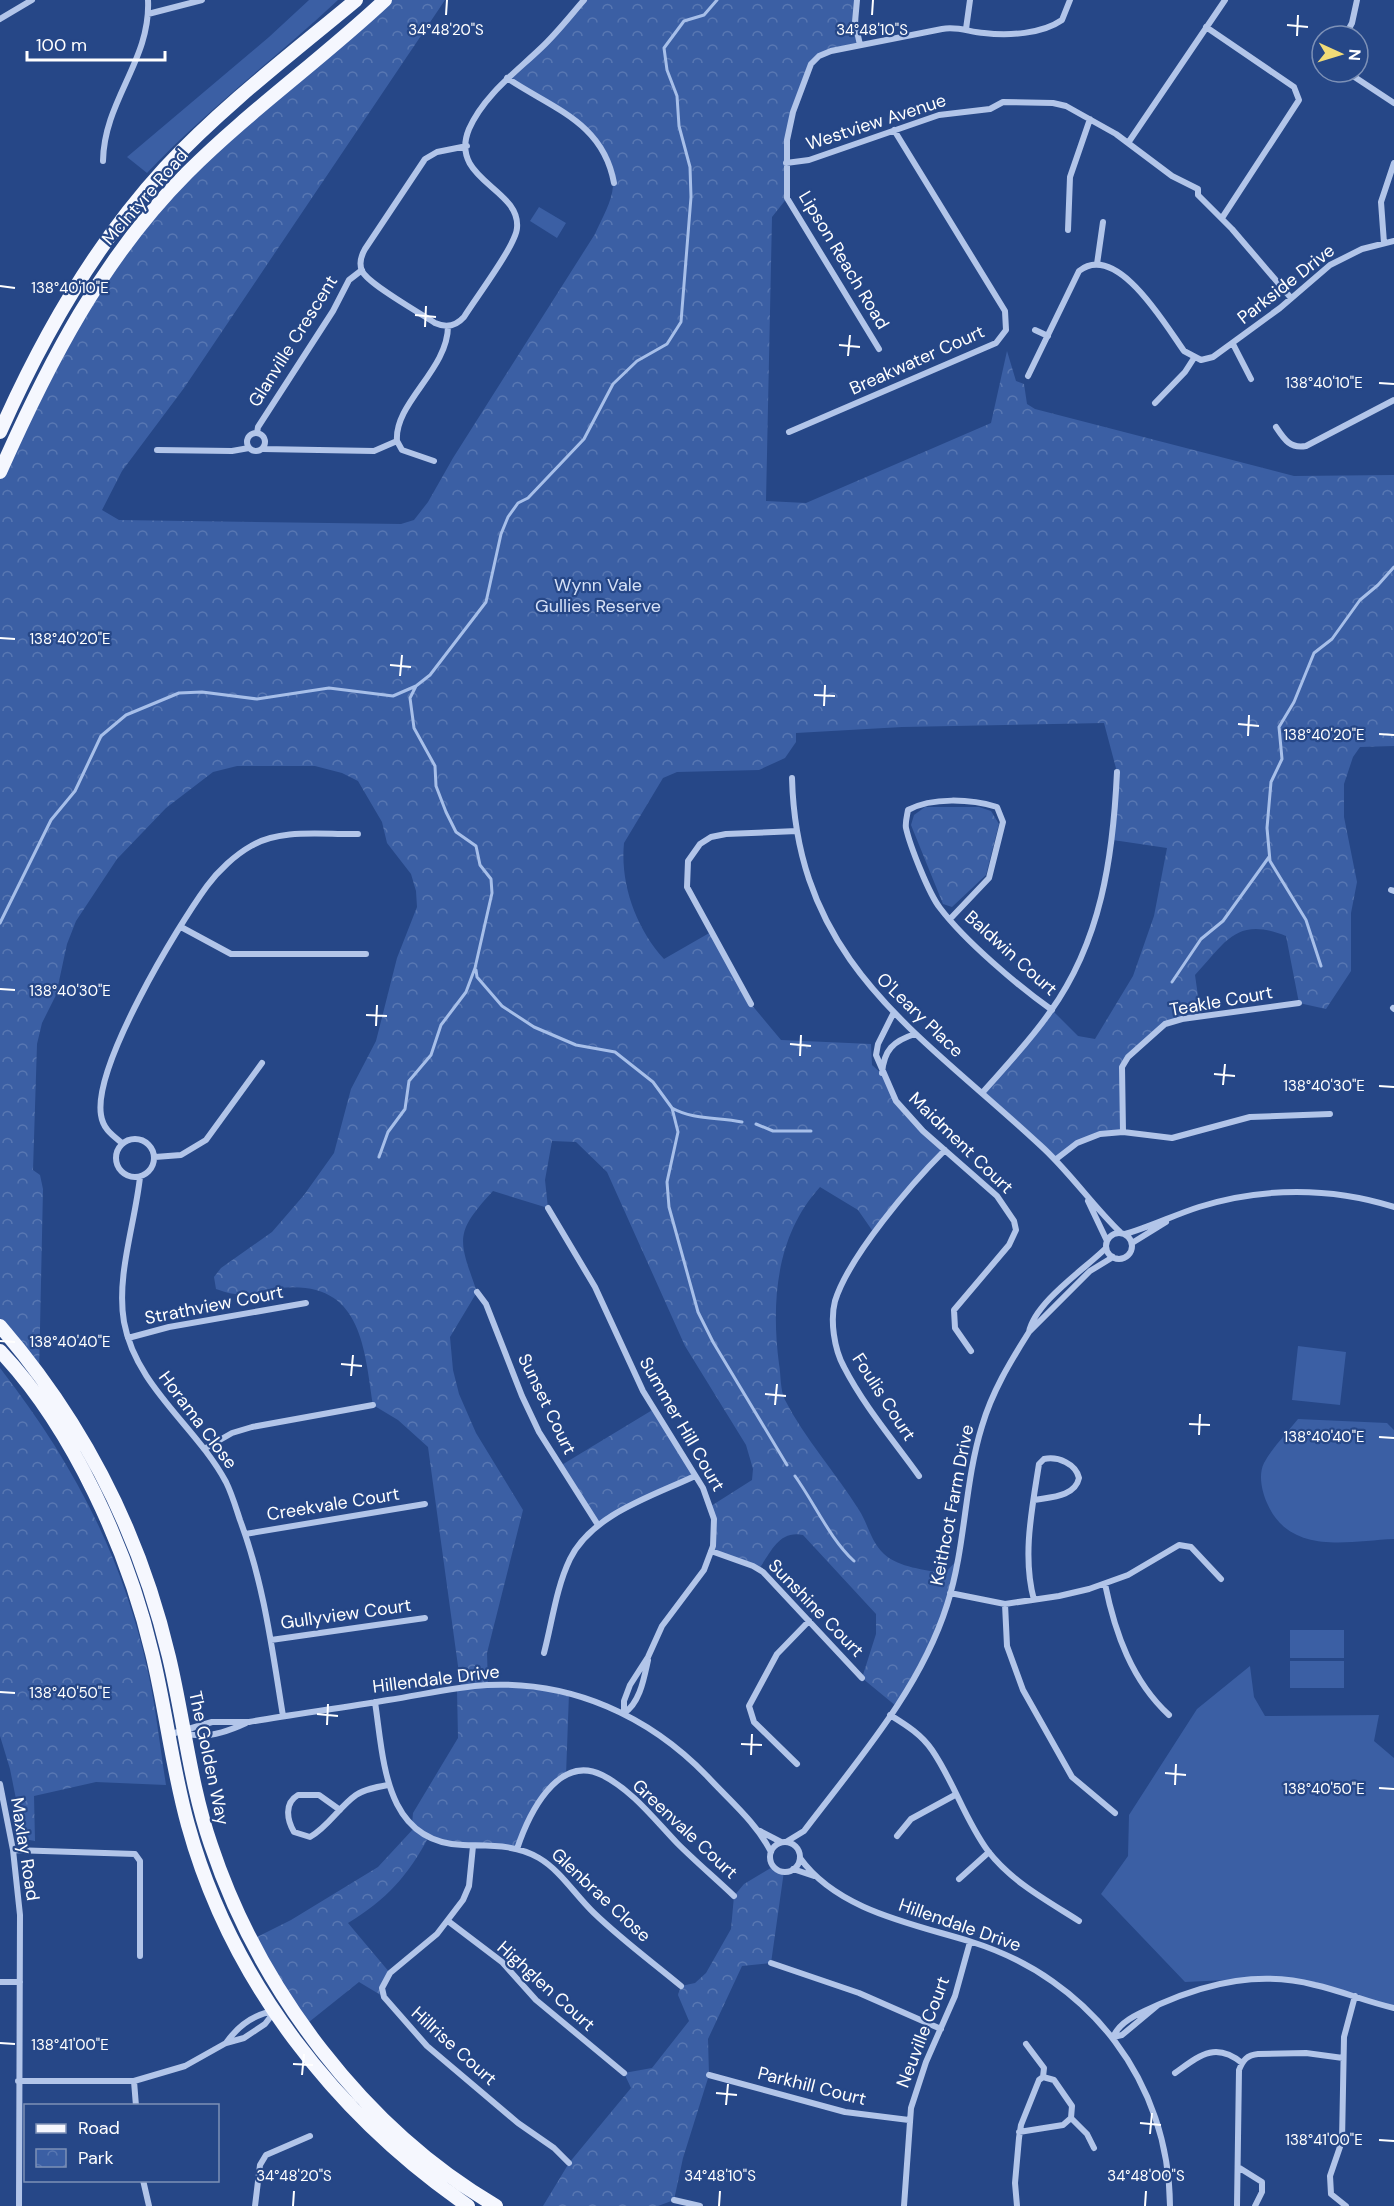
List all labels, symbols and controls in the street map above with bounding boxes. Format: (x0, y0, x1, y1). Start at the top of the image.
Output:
text: 34°48'20"S (408, 20, 484, 40)
text: 34°48'10"S (836, 20, 908, 40)
scale bar (27, 24, 165, 62)
north arrow (1310, 24, 1370, 84)
text: 100 m (36, 33, 87, 57)
text: N (1344, 48, 1365, 62)
street label: Westview Avenue (803, 88, 949, 156)
street label: McIntyre Road (96, 144, 194, 250)
street label: Lipson Reach Road (793, 186, 895, 334)
street label: Parkside Drive (1232, 238, 1340, 330)
street label: Glanville Crescent (243, 271, 343, 411)
text: 138°40'10"E (31, 278, 109, 298)
street label: Breakwater Court (846, 319, 988, 401)
text: 138°40'10"E (1285, 373, 1363, 393)
park label: Wynn Vale Gullies Reserve (535, 573, 661, 618)
text: 138°40'20"E (29, 629, 111, 649)
text: 138°40'20"E (1283, 725, 1365, 745)
street label: Baldwin Court (960, 905, 1062, 1001)
street label: O'Leary Place (871, 967, 969, 1063)
street label: Teakle Court (1168, 980, 1274, 1022)
text: 138°40'30"E (29, 981, 111, 1001)
text: 138°40'30"E (1283, 1076, 1365, 1096)
street label: Maidment Court (904, 1087, 1018, 1199)
street label: Strathview Court (143, 1280, 285, 1330)
text: 138°40'40"E (30, 1332, 110, 1352)
street label: Foulis Court (847, 1349, 921, 1445)
street label: Sunset Court (512, 1350, 582, 1458)
street label: Summer Hill Court (634, 1352, 730, 1496)
street label: Horama Close (153, 1366, 243, 1474)
street label: Keithcot Farm Drive (925, 1423, 979, 1587)
text: 138°40'40"E (1284, 1427, 1364, 1447)
street label: Creekvale Court (265, 1482, 401, 1526)
street label: Sunshine Court (763, 1554, 869, 1662)
street label: Gullyview Court (279, 1593, 413, 1635)
street label: Hillendale Drive (371, 1659, 501, 1699)
text: 138°40'50"E (29, 1683, 111, 1703)
street label: The Golden Way (183, 1689, 235, 1827)
street label: Greenvale Court (627, 1774, 743, 1884)
text: 138°40'50"E (1283, 1779, 1365, 1799)
street label: Maxlay Road (5, 1796, 45, 1902)
street label: Glenbrae Close (546, 1843, 656, 1947)
street label: Hillendale Drive (896, 1893, 1024, 1957)
street label: Highglen Court (492, 1936, 600, 2036)
street label: Neuville Court (891, 1973, 955, 2091)
street label: Hillrise Court (406, 2001, 502, 2091)
text: 138°41'00"E (31, 2035, 109, 2055)
street label: Parkhill Court (755, 2061, 869, 2111)
legend (24, 2104, 219, 2182)
text: Road (78, 2116, 120, 2140)
text: 138°41'00"E (1285, 2130, 1363, 2150)
text: Park (78, 2146, 114, 2170)
text: 34°48'20"S (256, 2166, 332, 2186)
text: 34°48'10"S (684, 2166, 756, 2186)
text: 34°48'00"S (1107, 2166, 1185, 2186)

